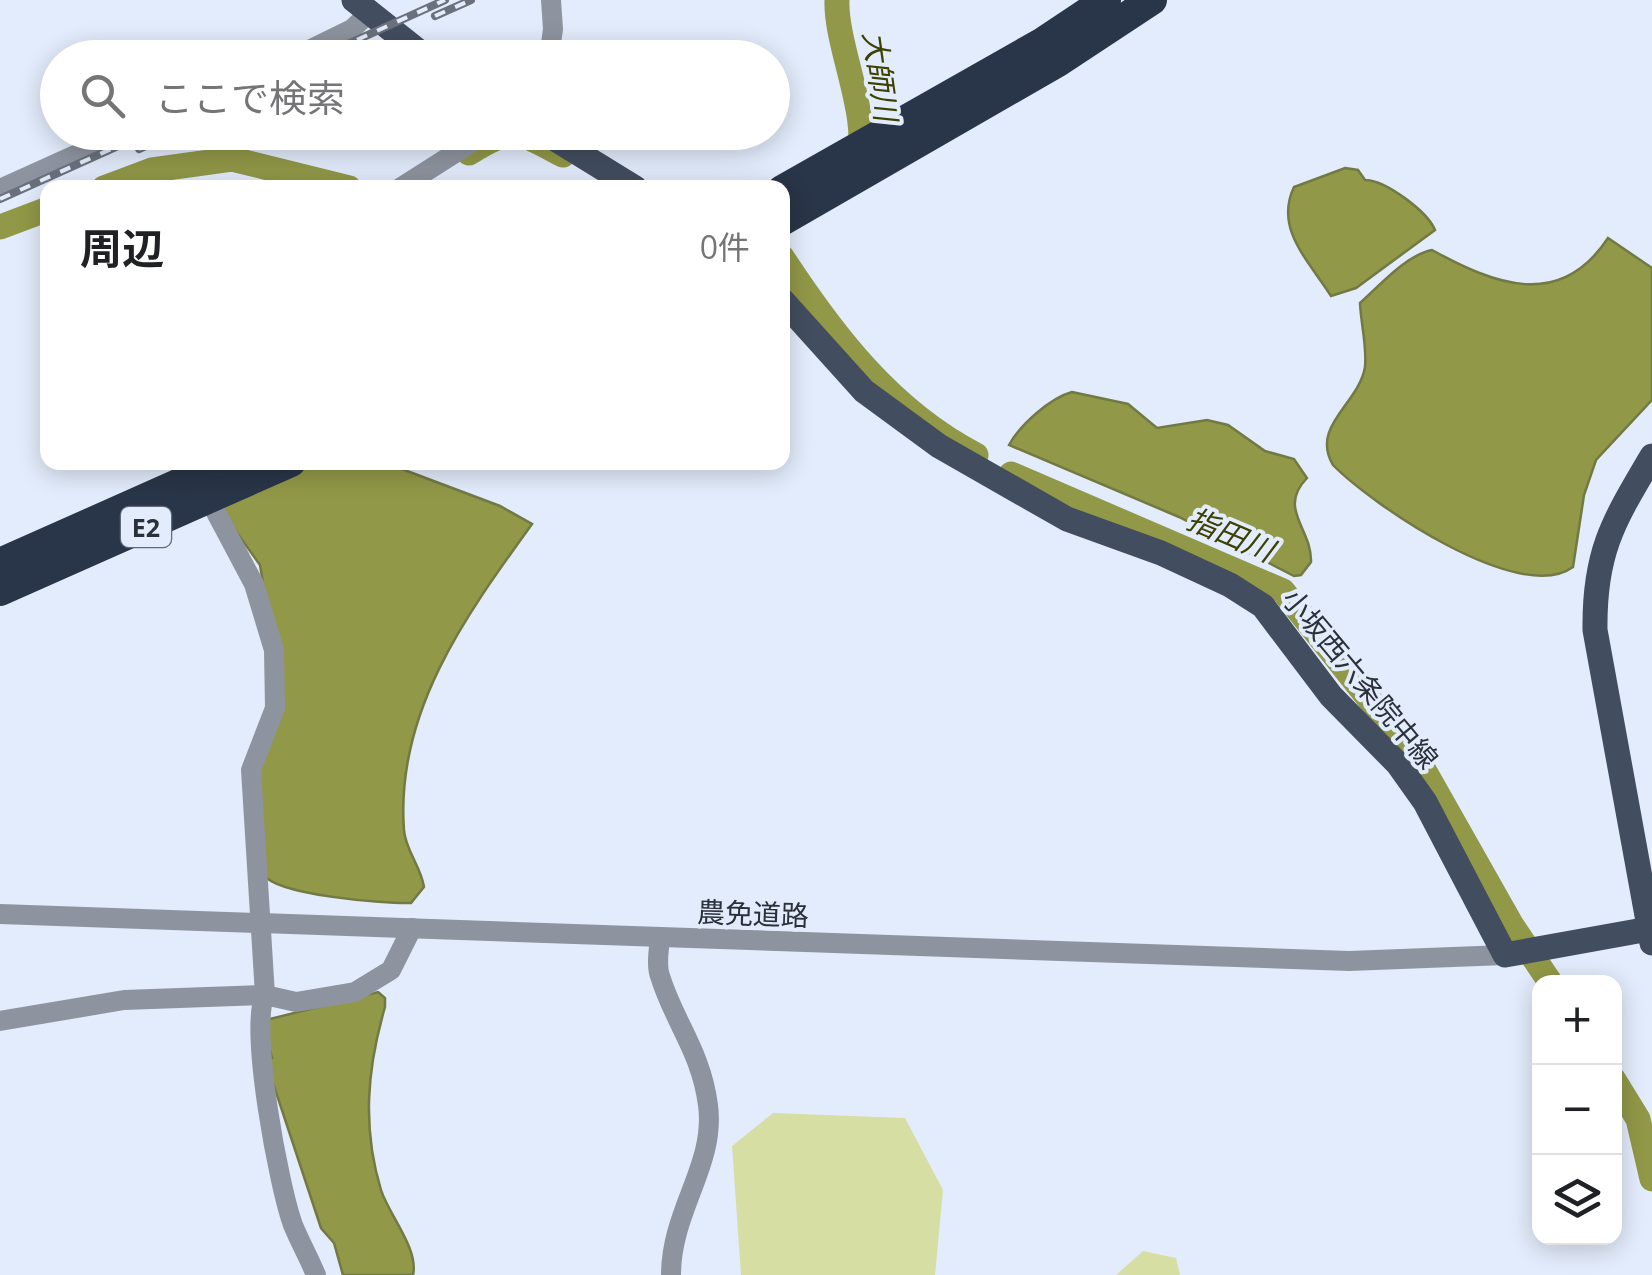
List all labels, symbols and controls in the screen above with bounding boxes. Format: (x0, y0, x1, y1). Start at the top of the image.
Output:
water label: 大師川 (854, 29, 908, 126)
search box (40, 40, 790, 150)
icon: search (75, 68, 130, 123)
text: ここで検索 (155, 71, 345, 123)
text: 周辺 (80, 219, 164, 276)
text: 0件 (700, 225, 750, 268)
water label: 指田川 (1182, 498, 1283, 572)
road number: E2 (121, 507, 171, 547)
street label: 小坂西六条院中線 (1274, 580, 1448, 776)
street label: 農免道路 (696, 892, 810, 934)
map controls (1532, 975, 1622, 1245)
button: + (1532, 975, 1622, 1065)
button: − (1532, 1065, 1622, 1155)
button: layers (1532, 1155, 1622, 1245)

